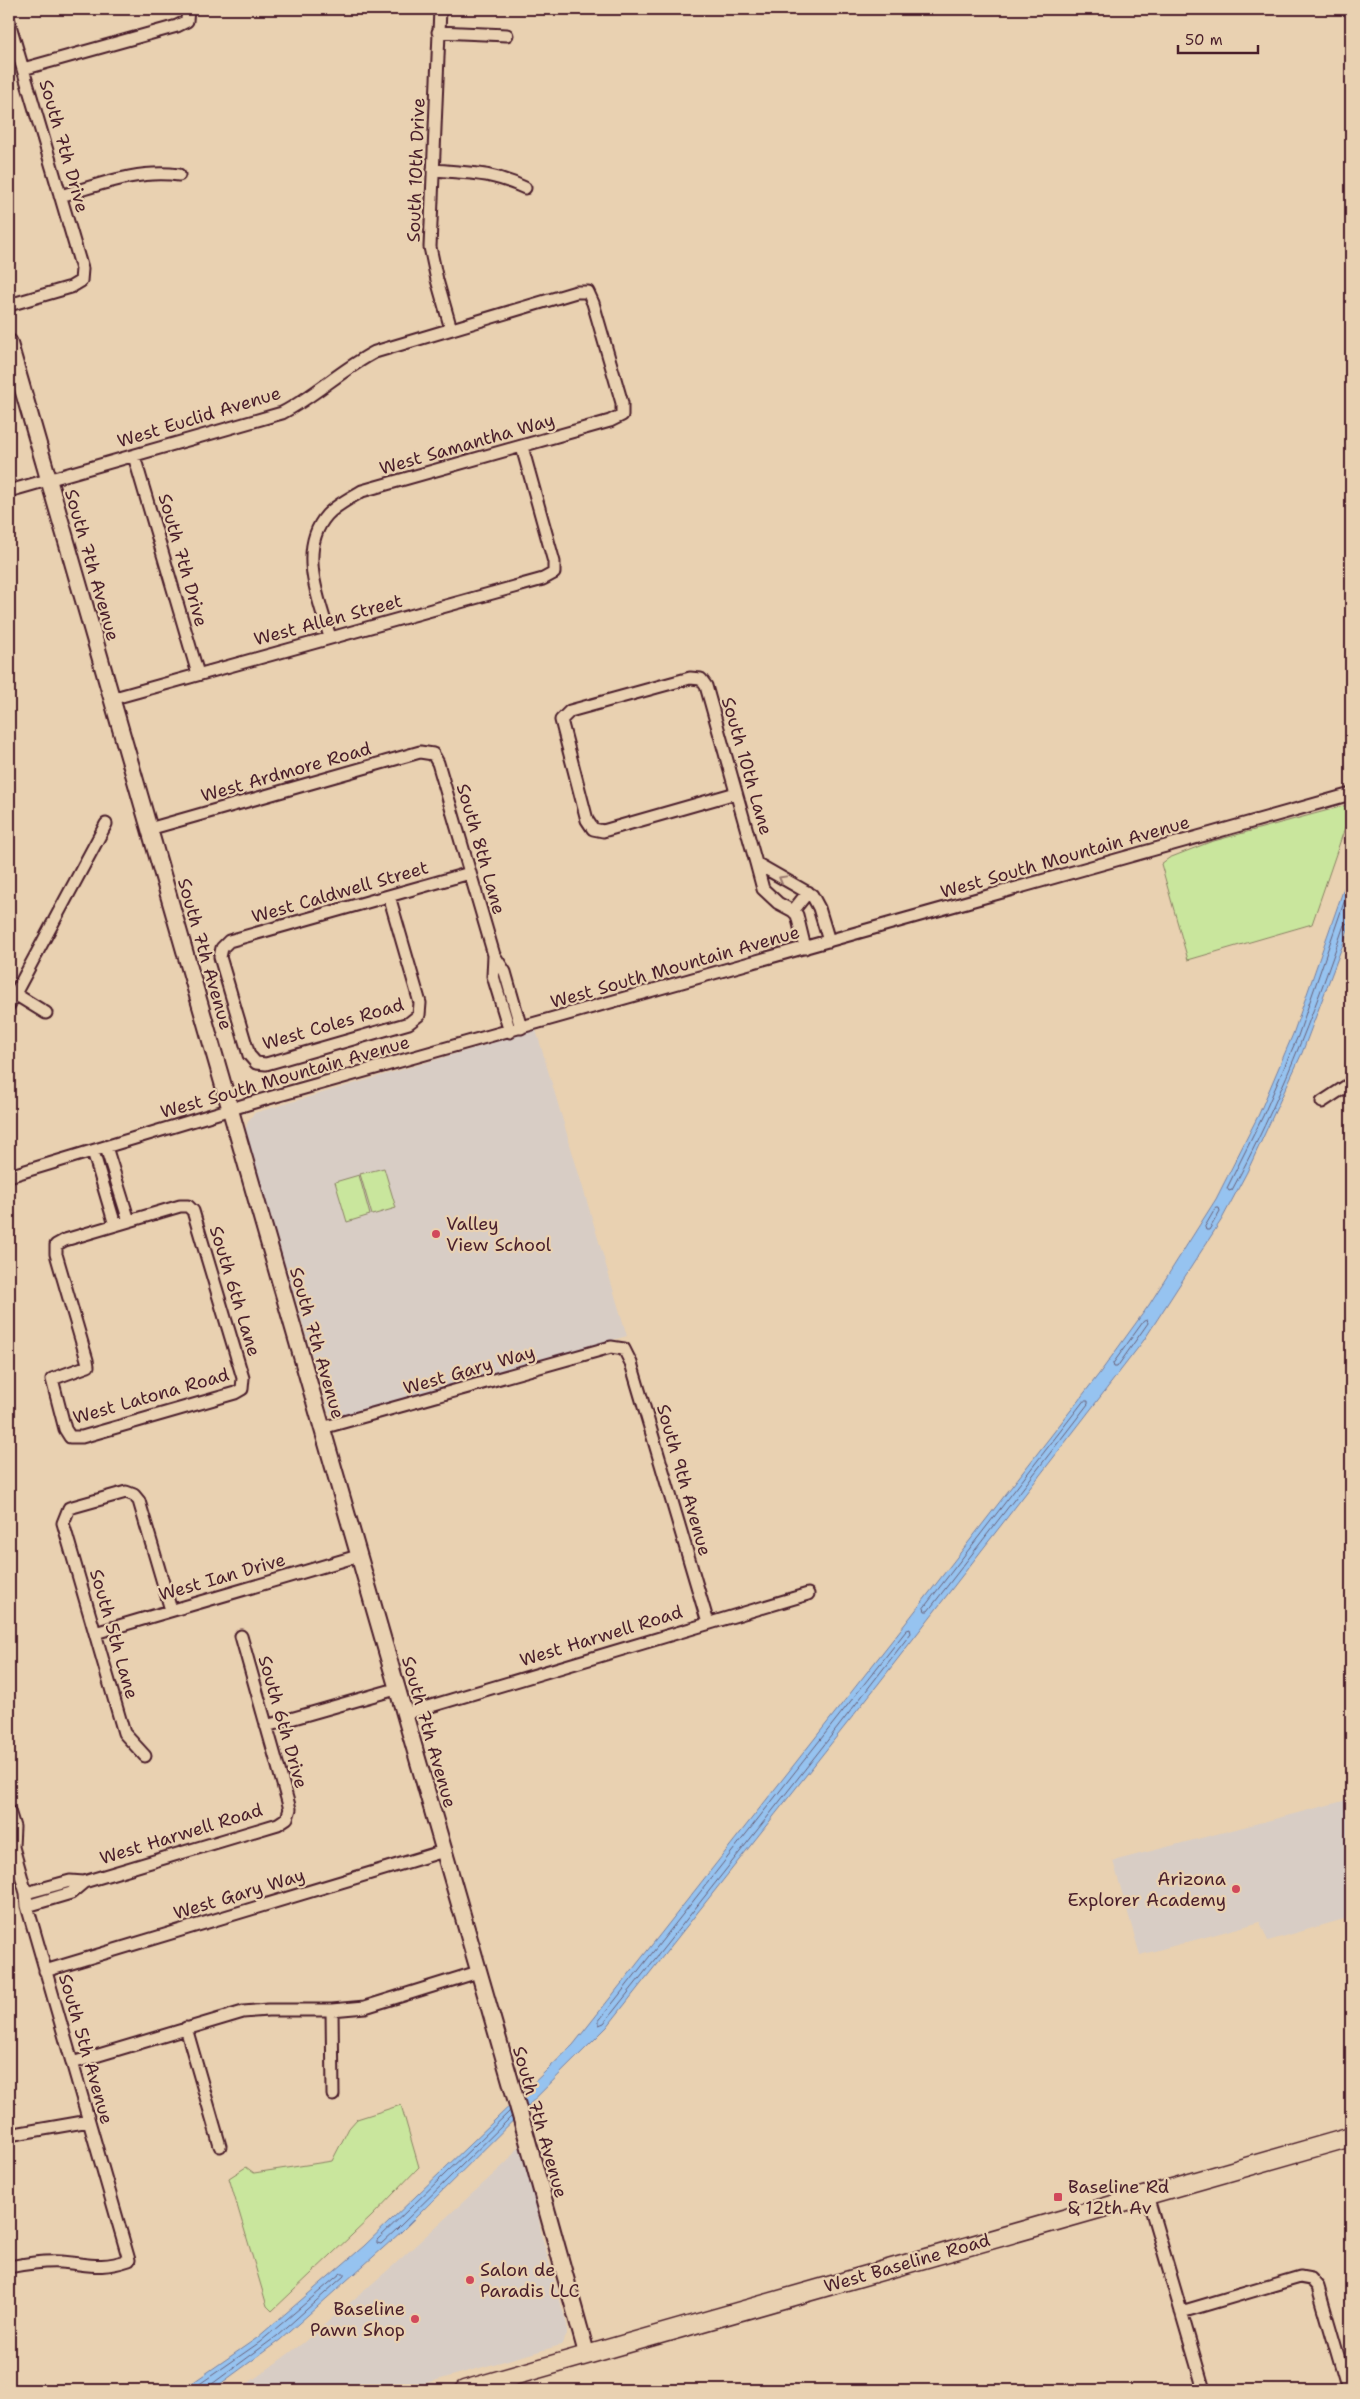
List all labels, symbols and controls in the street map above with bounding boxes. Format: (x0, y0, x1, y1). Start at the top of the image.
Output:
scale bar (1178, 22, 1258, 54)
text: 50 m (1185, 30, 1223, 50)
street label: South 7th Drive (34, 77, 94, 215)
street label: South 10th Drive (401, 97, 431, 243)
street label: West Euclid Avenue (114, 381, 284, 453)
street label: West Samantha Way (377, 407, 557, 481)
street label: South 7th Avenue (59, 486, 125, 644)
street label: South 7th Drive (153, 491, 213, 629)
street label: West Allen Street (251, 589, 405, 651)
street label: South 10th Lane (716, 694, 778, 838)
street label: West Ardmore Road (198, 736, 374, 808)
street label: South 8th Lane (451, 781, 511, 917)
street label: West South Mountain Avenue (938, 810, 1192, 904)
street label: West Caldwell Street (249, 855, 431, 929)
street label: South 7th Avenue (172, 875, 238, 1033)
one-way arrow (779, 875, 788, 885)
street label: West South Mountain Avenue (548, 920, 802, 1014)
street label: West Coles Road (259, 992, 407, 1056)
street label: West South Mountain Avenue (158, 1030, 412, 1124)
place label: Valley View School (446, 1212, 552, 1257)
street label: South 6th Lane (204, 1223, 266, 1359)
marker: Valley View School (430, 1228, 442, 1240)
street label: South 7th Avenue (284, 1264, 350, 1422)
street label: West Gary Way (400, 1340, 538, 1400)
street label: West Latona Road (70, 1362, 232, 1430)
street label: South 9th Avenue (651, 1401, 717, 1559)
street label: West Ian Drive (156, 1547, 288, 1607)
street label: South 5th Lane (84, 1566, 144, 1702)
street label: West Harwell Road (517, 1600, 685, 1672)
street label: South 6th Drive (253, 1653, 313, 1791)
street label: South 7th Avenue (396, 1653, 462, 1811)
street label: West Harwell Road (97, 1798, 265, 1870)
street label: West Gary Way (170, 1863, 308, 1925)
place label: Arizona Explorer Academy (1067, 1867, 1226, 1912)
marker: Arizona Explorer Academy (1230, 1883, 1242, 1895)
street label: South 5th Avenue (53, 1971, 119, 2127)
street label: South 7th Avenue (507, 2043, 573, 2201)
place label: Baseline Rd & 12th Av (1068, 2175, 1169, 2220)
marker: Baseline Rd & 12th Av (1052, 2191, 1064, 2203)
street label: West Baseline Road (821, 2228, 993, 2298)
place label: Salon de Paradis LLC (480, 2258, 580, 2303)
marker: Salon de Paradis LLC (464, 2274, 476, 2286)
place label: Baseline Pawn Shop (310, 2297, 405, 2342)
marker: Baseline Pawn Shop (409, 2313, 421, 2325)

